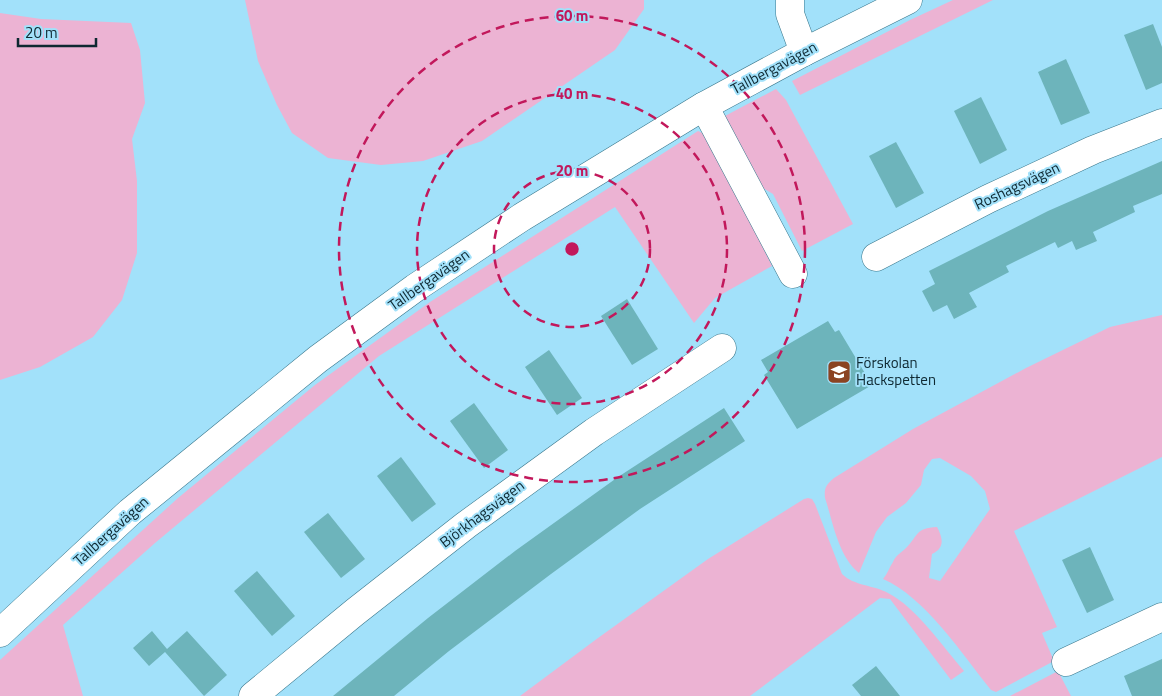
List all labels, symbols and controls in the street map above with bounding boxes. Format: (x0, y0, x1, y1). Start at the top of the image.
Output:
text: 60 m (556, 4, 588, 27)
scale bar (18, 15, 95, 47)
text: 20 m (25, 21, 58, 44)
street label: Tallbergavägen (727, 35, 821, 100)
text: 40 m (556, 82, 588, 105)
street label: Roshagsvägen (970, 156, 1063, 215)
text: 20 m (556, 159, 588, 182)
centre of rings (563, 240, 581, 258)
street label: Tallbergavägen (383, 243, 474, 316)
place label: Förskolan Hackspetten (856, 351, 936, 391)
school or university icon: Förskolan Hackspetten (826, 359, 852, 385)
street label: Björkhagsvägen (434, 474, 529, 553)
street label: Tallbergavägen (68, 490, 154, 571)

